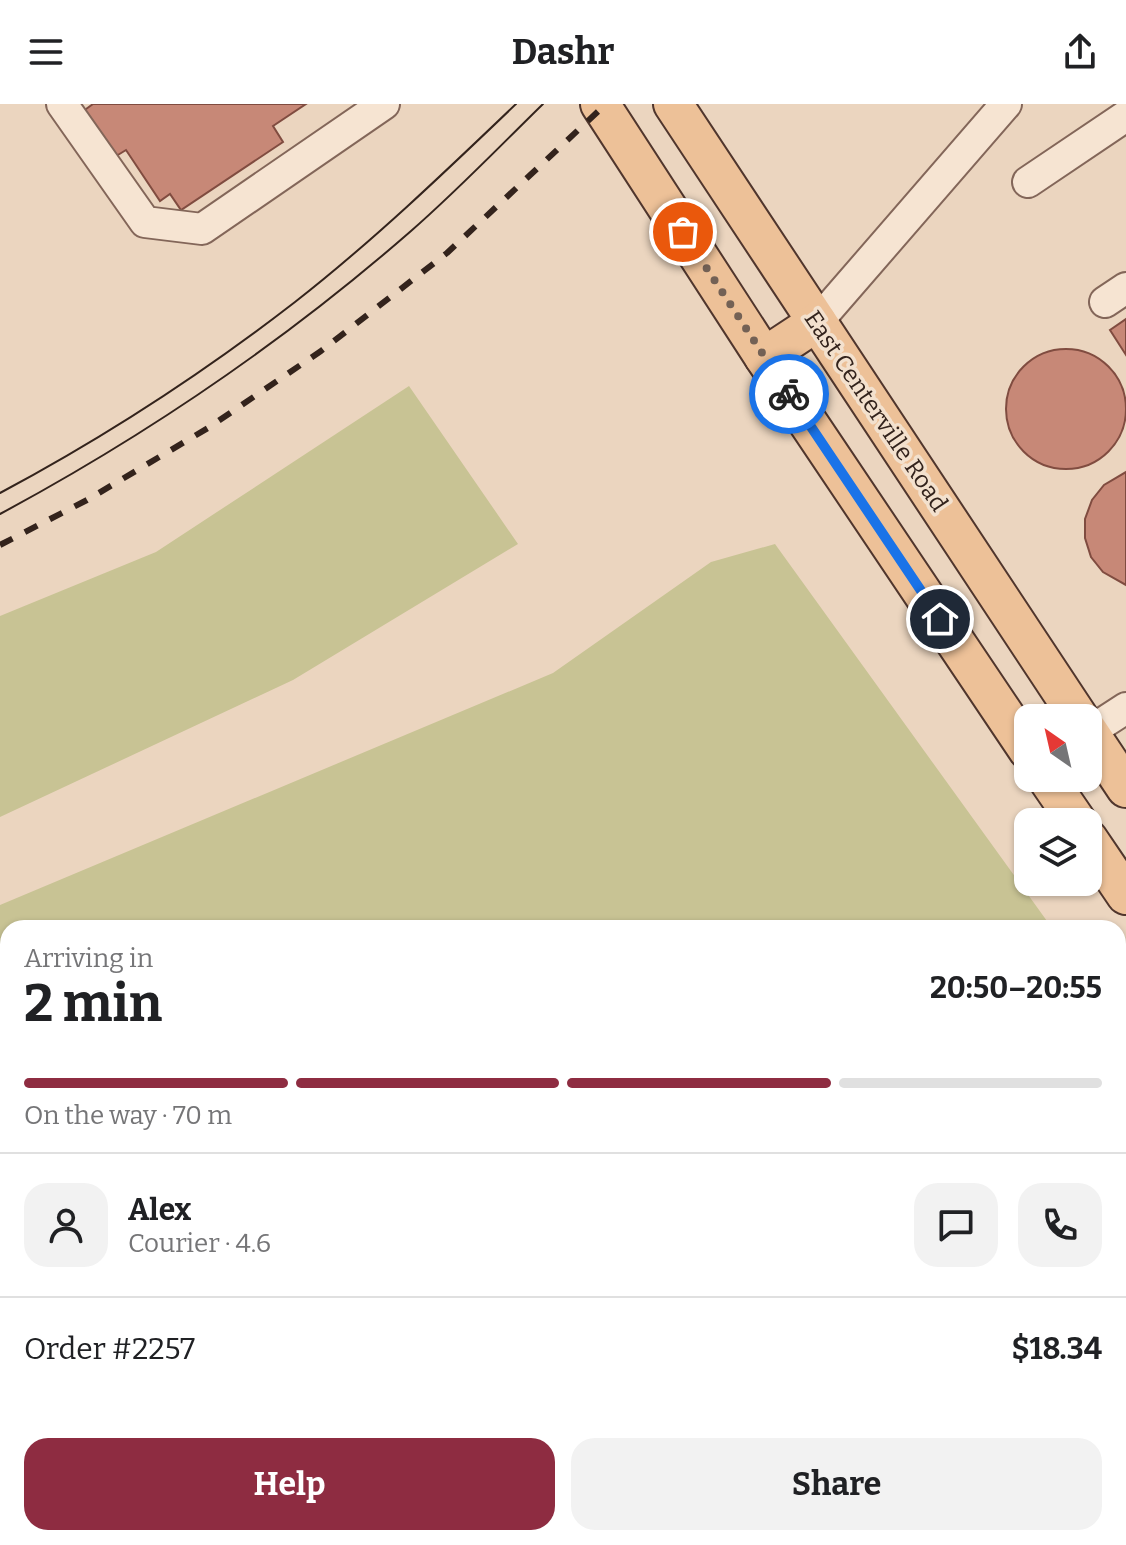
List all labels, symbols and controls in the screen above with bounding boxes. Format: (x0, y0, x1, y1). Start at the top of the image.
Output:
icon: menu (24, 30, 68, 74)
text: Dashr (512, 30, 614, 74)
icon: share (1058, 30, 1102, 74)
pin (649, 198, 717, 266)
icon: bag (661, 210, 705, 254)
street label: East Centerville Road (798, 305, 954, 517)
courier (749, 354, 829, 434)
icon: bike (767, 372, 811, 416)
pin (906, 585, 974, 653)
icon: home (918, 597, 962, 641)
north arrow (1014, 704, 1102, 792)
map controls (1014, 704, 1102, 896)
button: layers (1014, 808, 1102, 896)
text: Arriving in (24, 943, 153, 974)
text: 20:50–20:55 (930, 970, 1102, 1006)
text: 2 min (24, 972, 162, 1035)
text: On the way · 70 m (24, 1100, 232, 1131)
button: person (24, 1183, 108, 1267)
button: chat (914, 1183, 998, 1267)
button: phone (1018, 1183, 1102, 1267)
text: Alex (128, 1192, 191, 1228)
text: Courier · 4.6 (128, 1228, 271, 1259)
text: Order #2257 (24, 1331, 195, 1367)
text: $18.34 (1011, 1331, 1102, 1367)
button: Help (24, 1438, 555, 1530)
button: Share (571, 1438, 1102, 1530)

